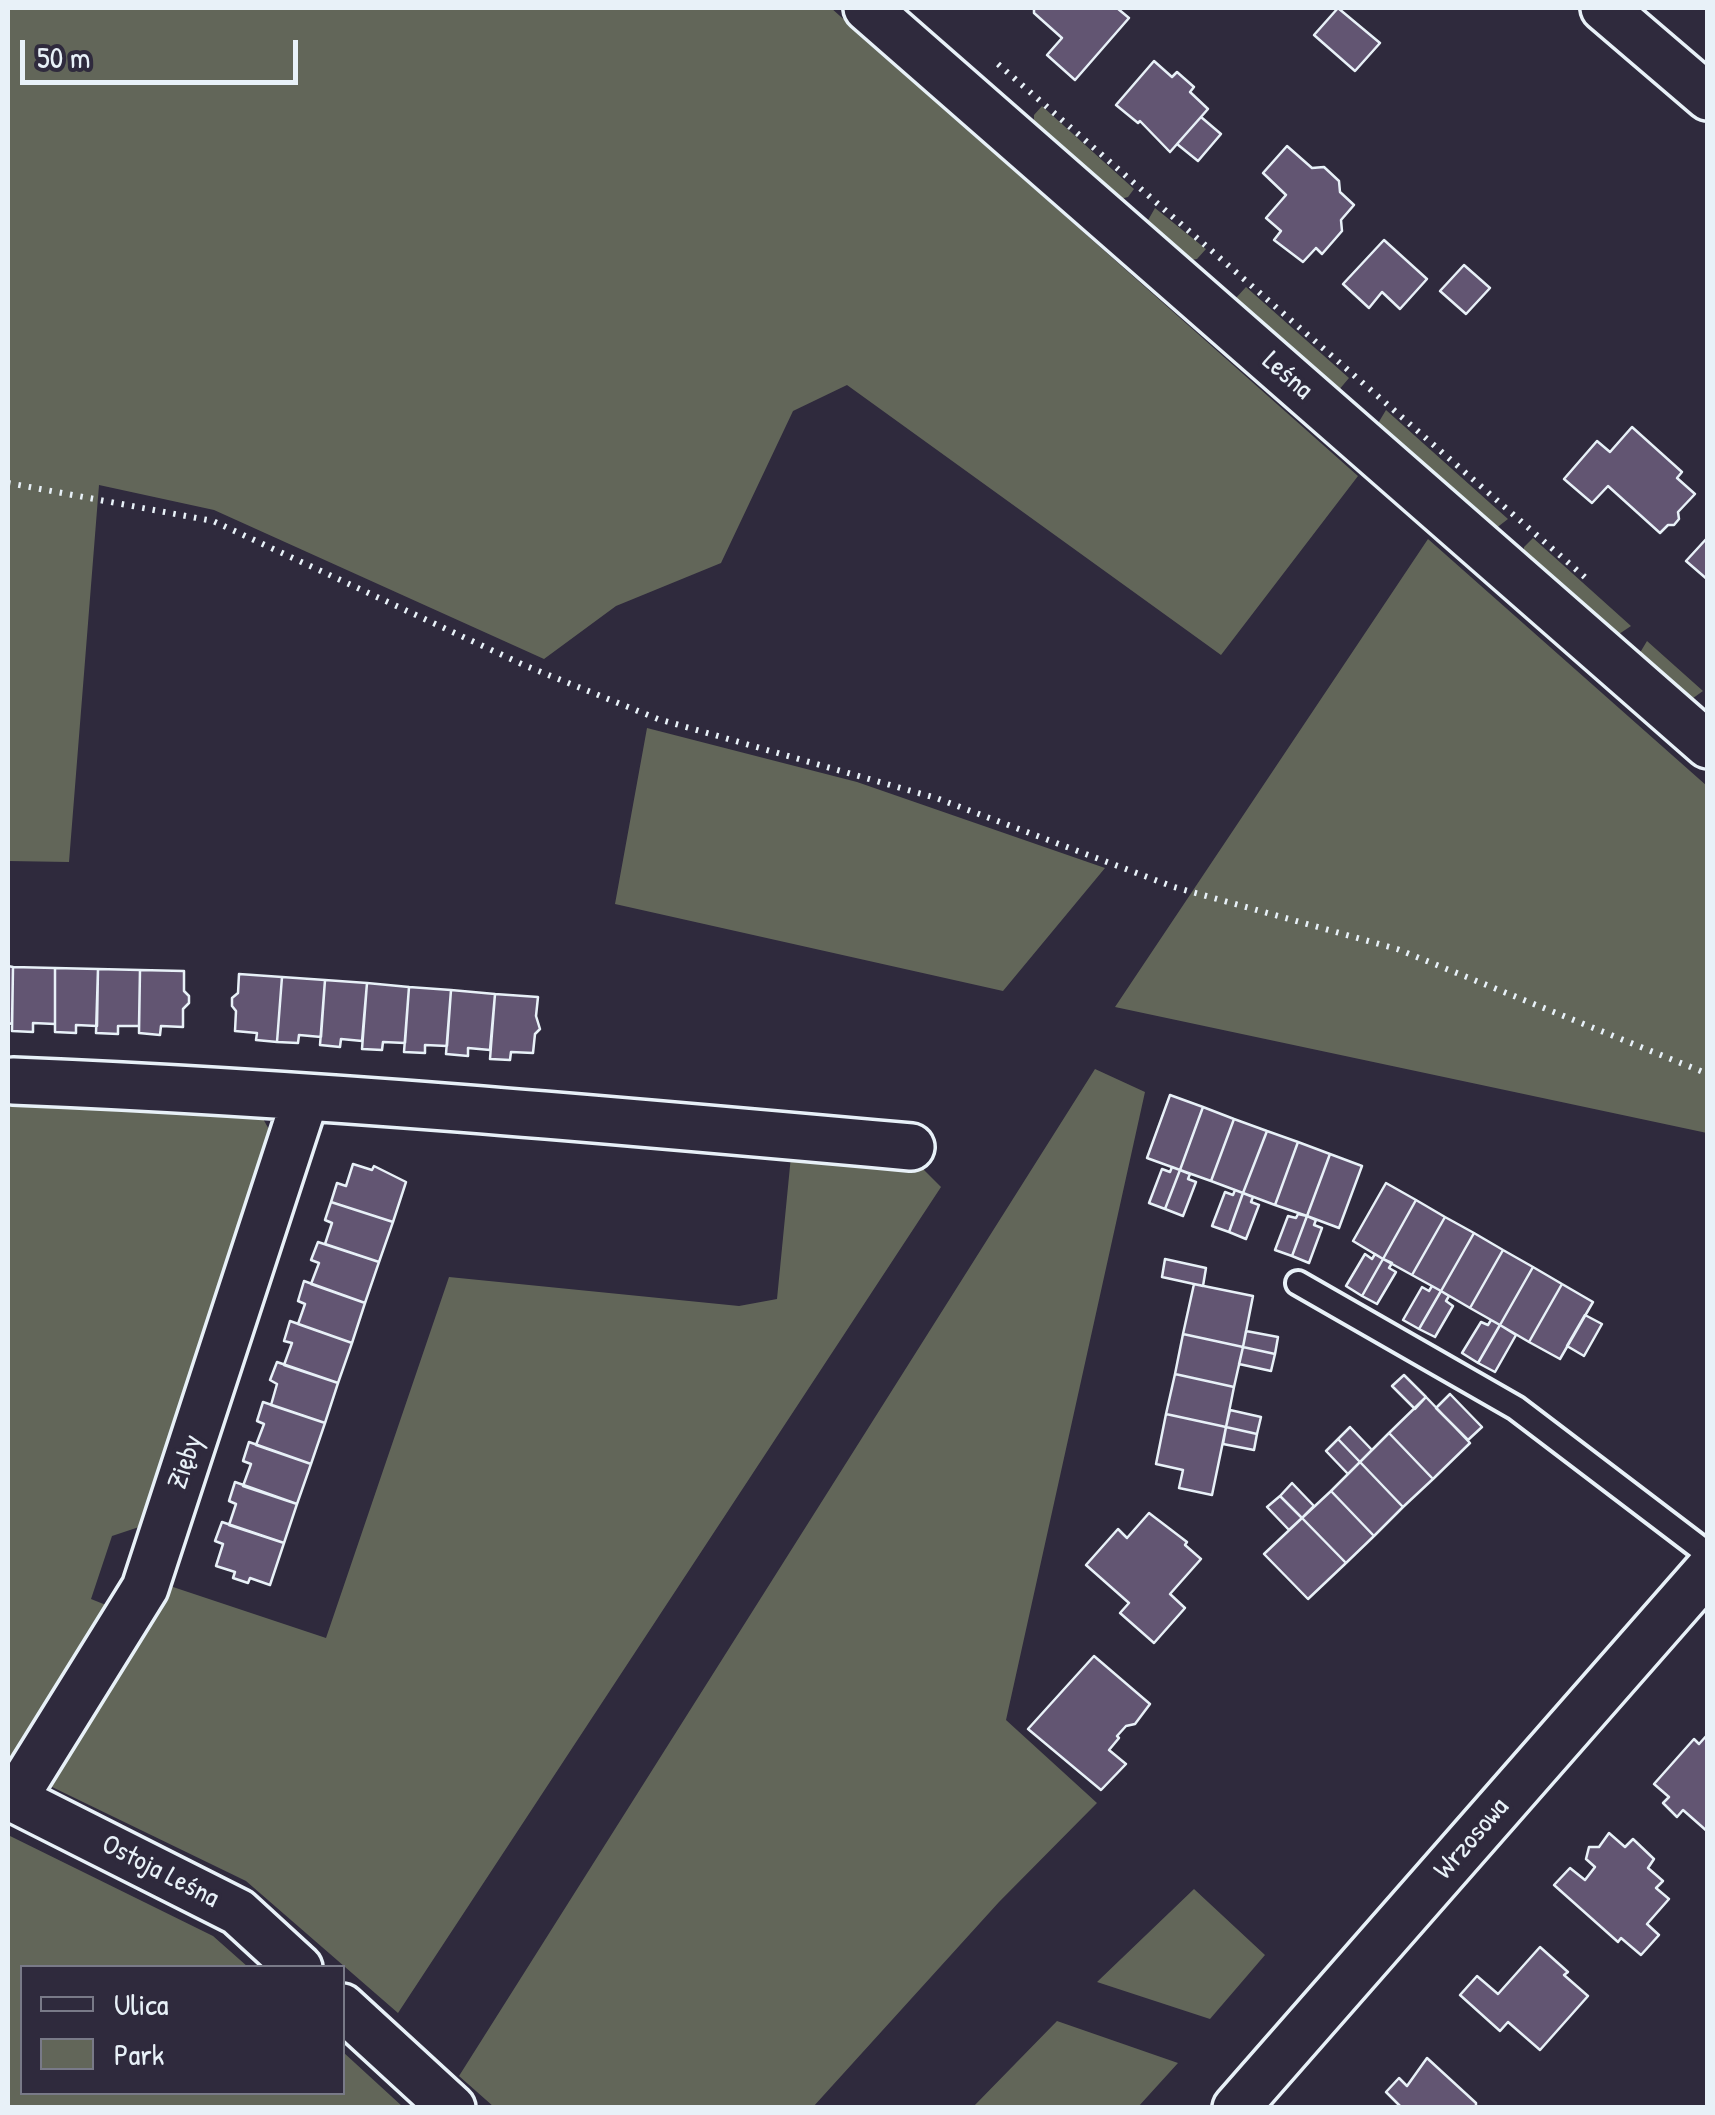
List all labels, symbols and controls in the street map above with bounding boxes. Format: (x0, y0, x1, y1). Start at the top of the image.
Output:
scale bar (25, 20, 302, 82)
text: 50 m (37, 37, 90, 77)
street label: Leśna (1255, 345, 1319, 407)
street label: Zięby (162, 1431, 210, 1493)
street label: Wrzosowa (1427, 1791, 1517, 1887)
street label: Ostoja Leśna (96, 1828, 224, 1916)
legend (20, 1965, 345, 2095)
text: Ulica (114, 1984, 169, 2024)
text: Park (114, 2034, 164, 2074)

